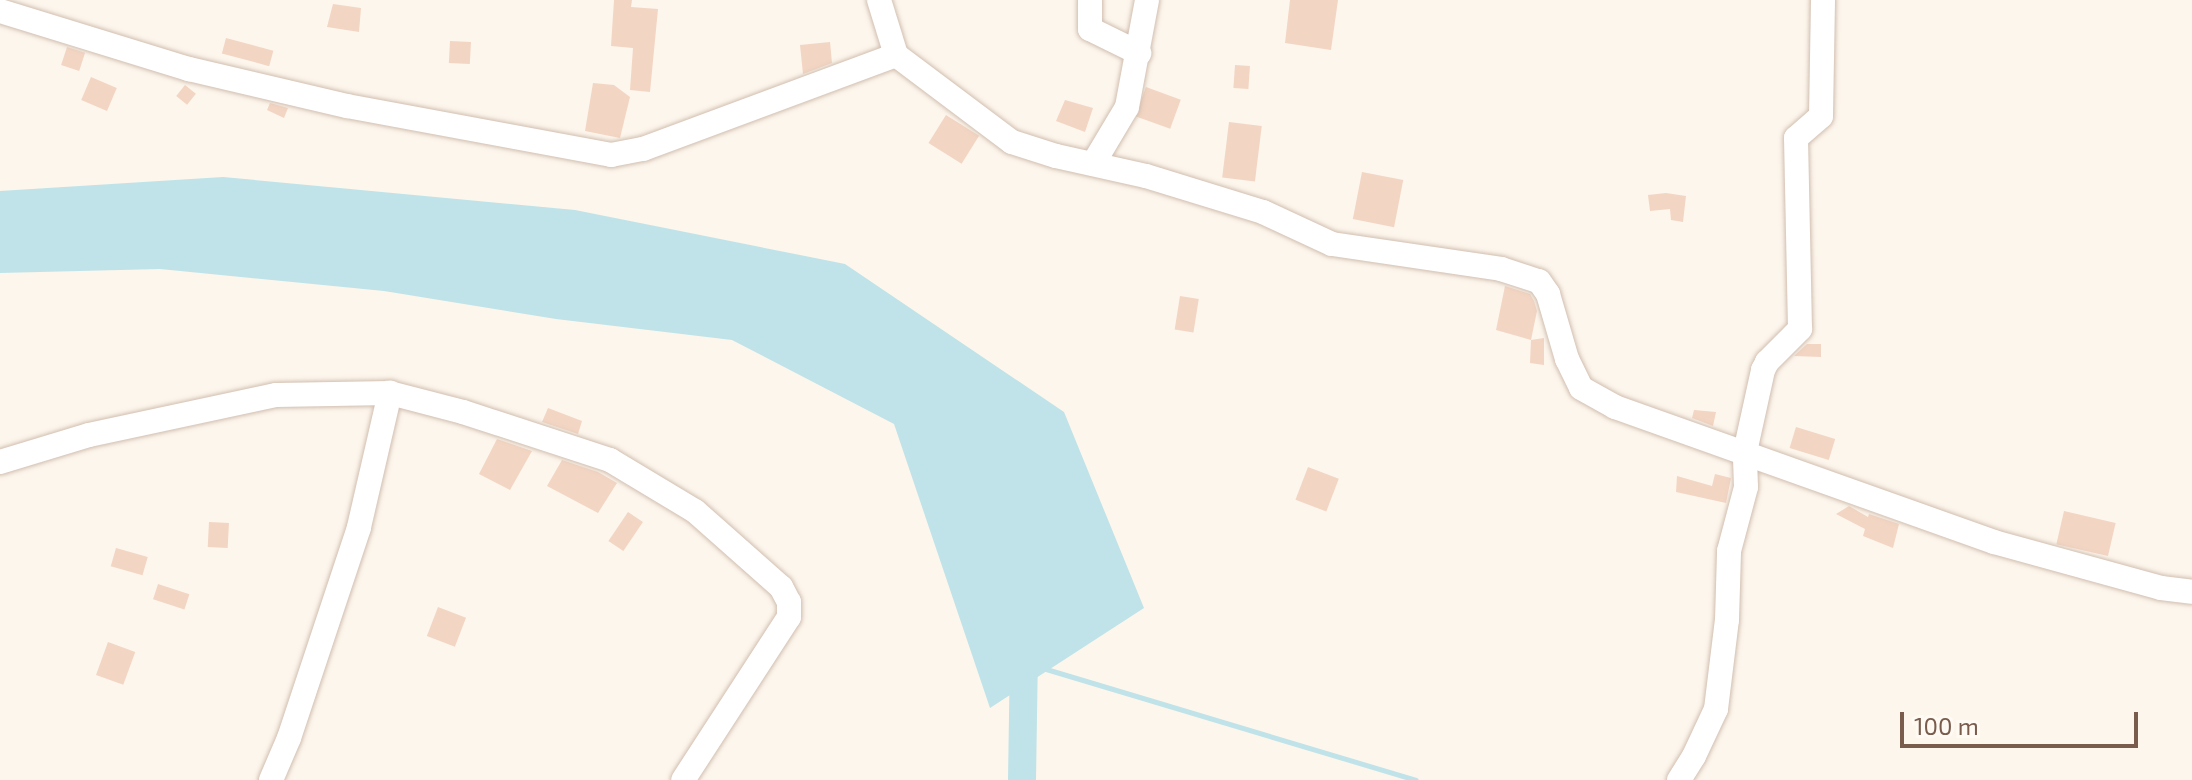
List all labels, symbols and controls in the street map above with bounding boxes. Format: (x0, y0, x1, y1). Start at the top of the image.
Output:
scale bar (1904, 696, 2142, 746)
text: 100 m (1914, 711, 1979, 740)

